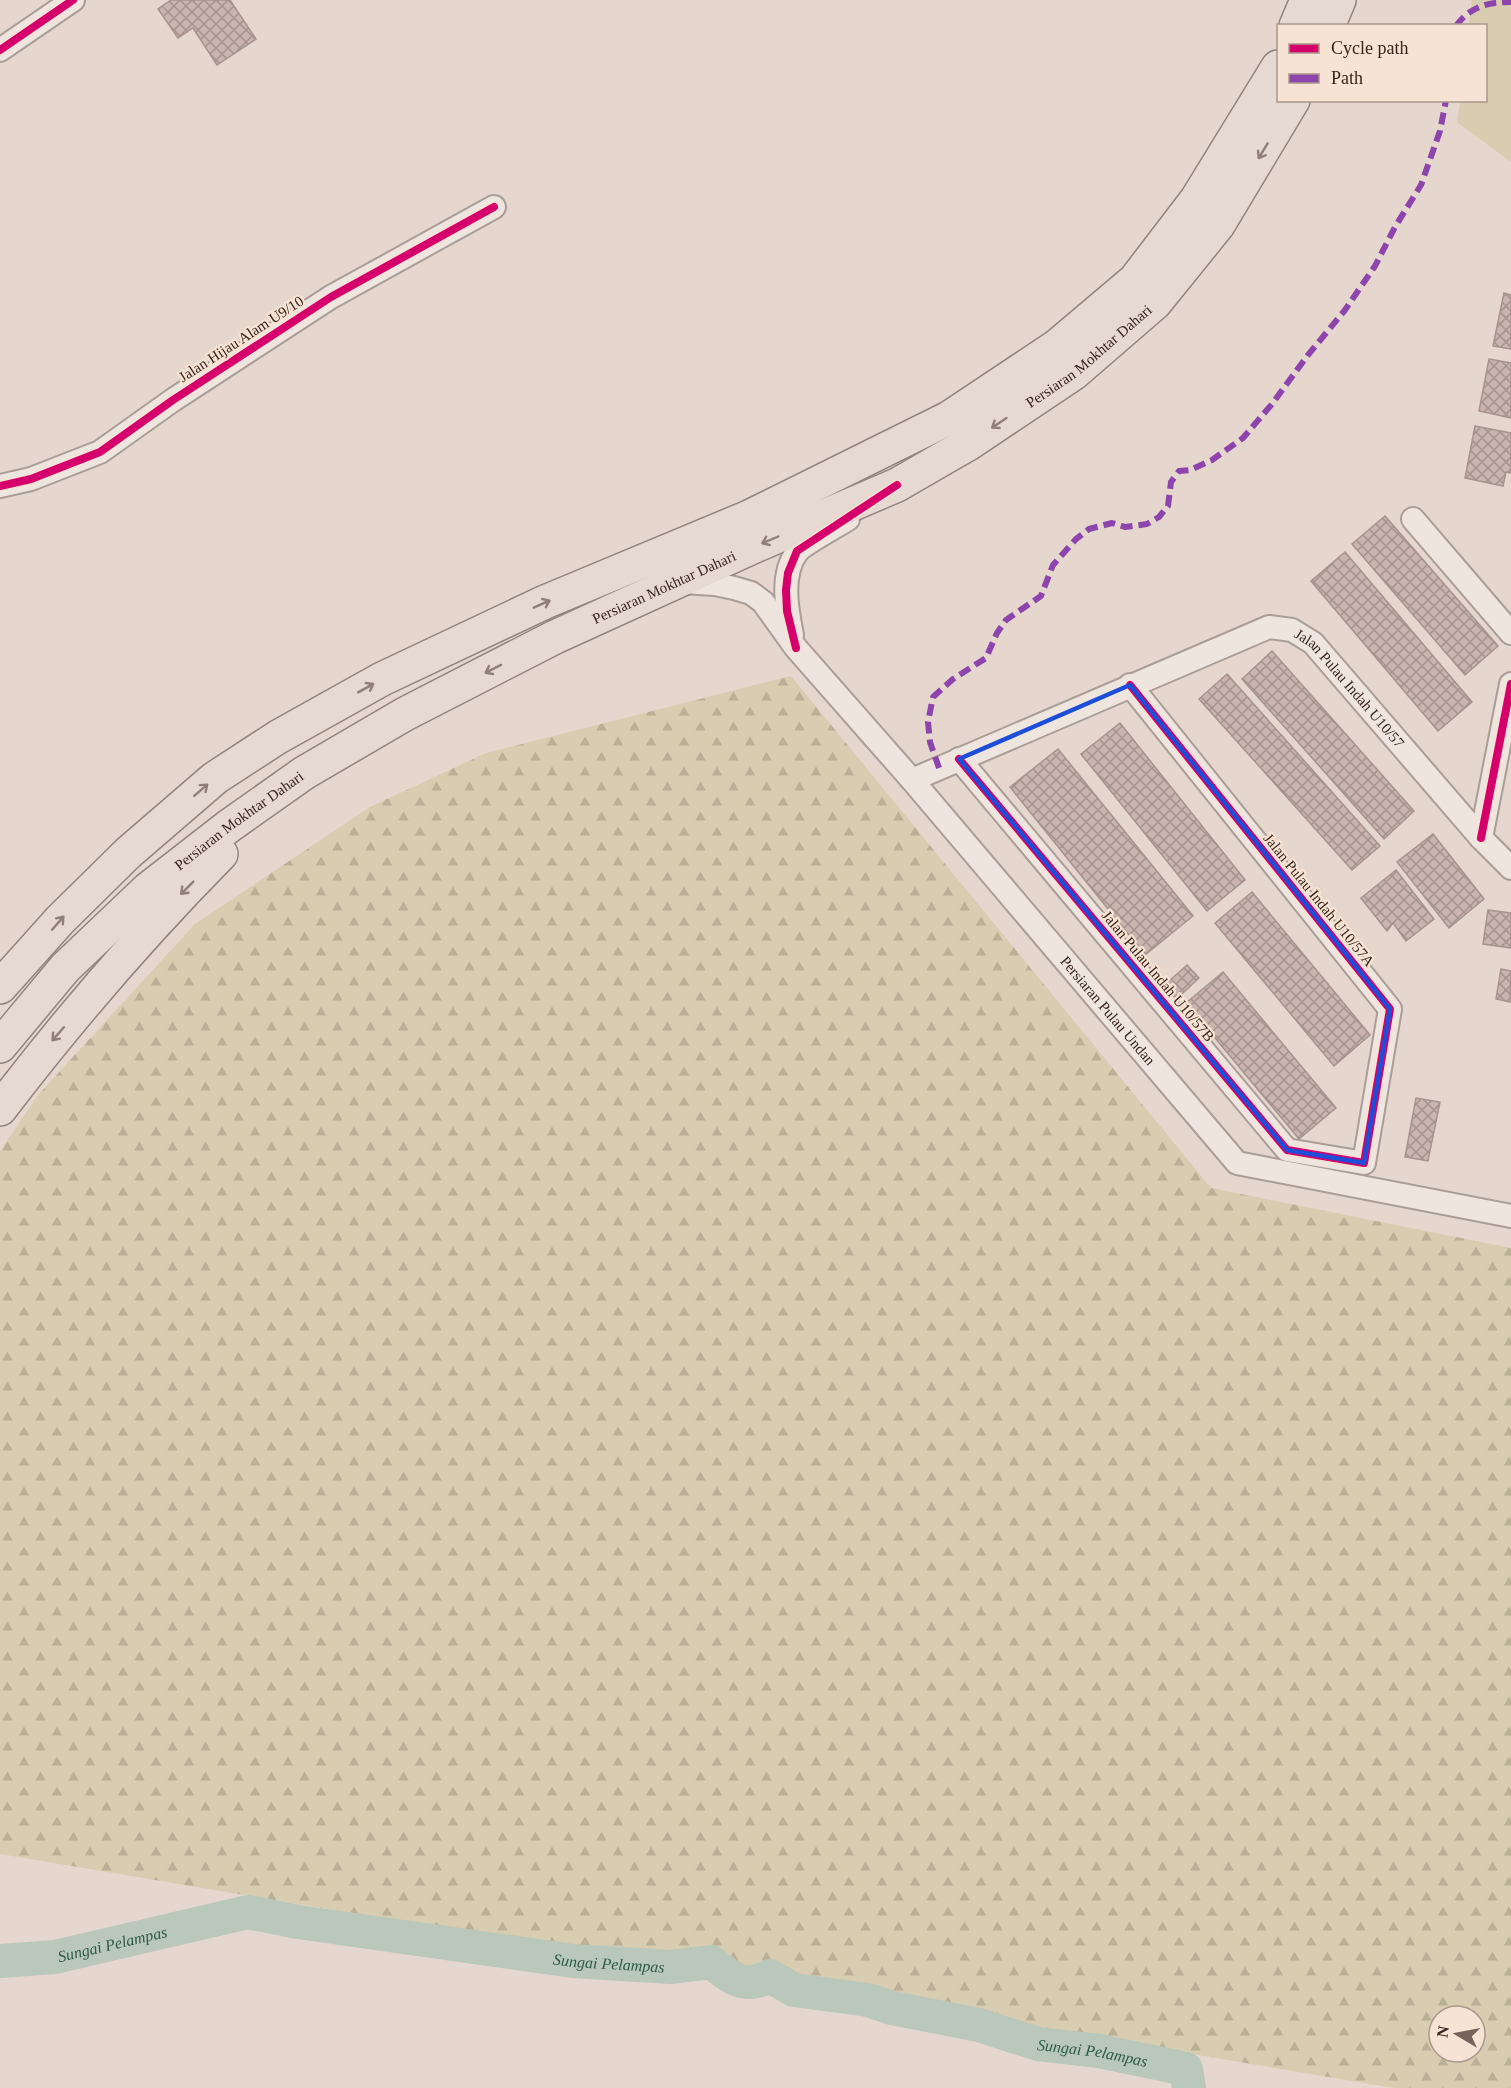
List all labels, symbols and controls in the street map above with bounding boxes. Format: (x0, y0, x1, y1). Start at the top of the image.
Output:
legend (1277, 24, 1487, 102)
text: Cycle path (1331, 38, 1408, 58)
text: Path (1331, 68, 1363, 88)
one-way arrow (1256, 142, 1268, 159)
street label: Jalan Hijau Alam U9/10 (176, 293, 306, 385)
street label: Persiaran Mokhtar Dahari (1023, 302, 1155, 411)
one-way arrow (992, 417, 1008, 429)
one-way arrow (761, 535, 780, 546)
street label: Persiaran Mokhtar Dahari (590, 548, 738, 627)
one-way arrow (533, 597, 551, 609)
street label: Jalan Pulau Indah U10/57 (1292, 626, 1408, 751)
one-way arrow (485, 663, 502, 675)
one-way arrow (357, 682, 374, 694)
street label: Persiaran Mokhtar Dahari (171, 768, 306, 873)
one-way arrow (193, 783, 208, 797)
street label: Jalan Pulau Indah U10/57A (1260, 830, 1378, 970)
one-way arrow (180, 880, 195, 895)
street label: Jalan Pulau Indah U10/57B (1099, 908, 1217, 1044)
one-way arrow (51, 915, 65, 930)
street label: Persiaran Pulau Undan (1057, 953, 1159, 1069)
one-way arrow (51, 1026, 65, 1041)
water label: Sungai Pelampas (56, 1923, 169, 1965)
water label: Sungai Pelampas (552, 1950, 665, 1976)
north arrow (1427, 2004, 1487, 2064)
text: N (1433, 2024, 1452, 2039)
water label: Sungai Pelampas (1036, 2036, 1149, 2070)

